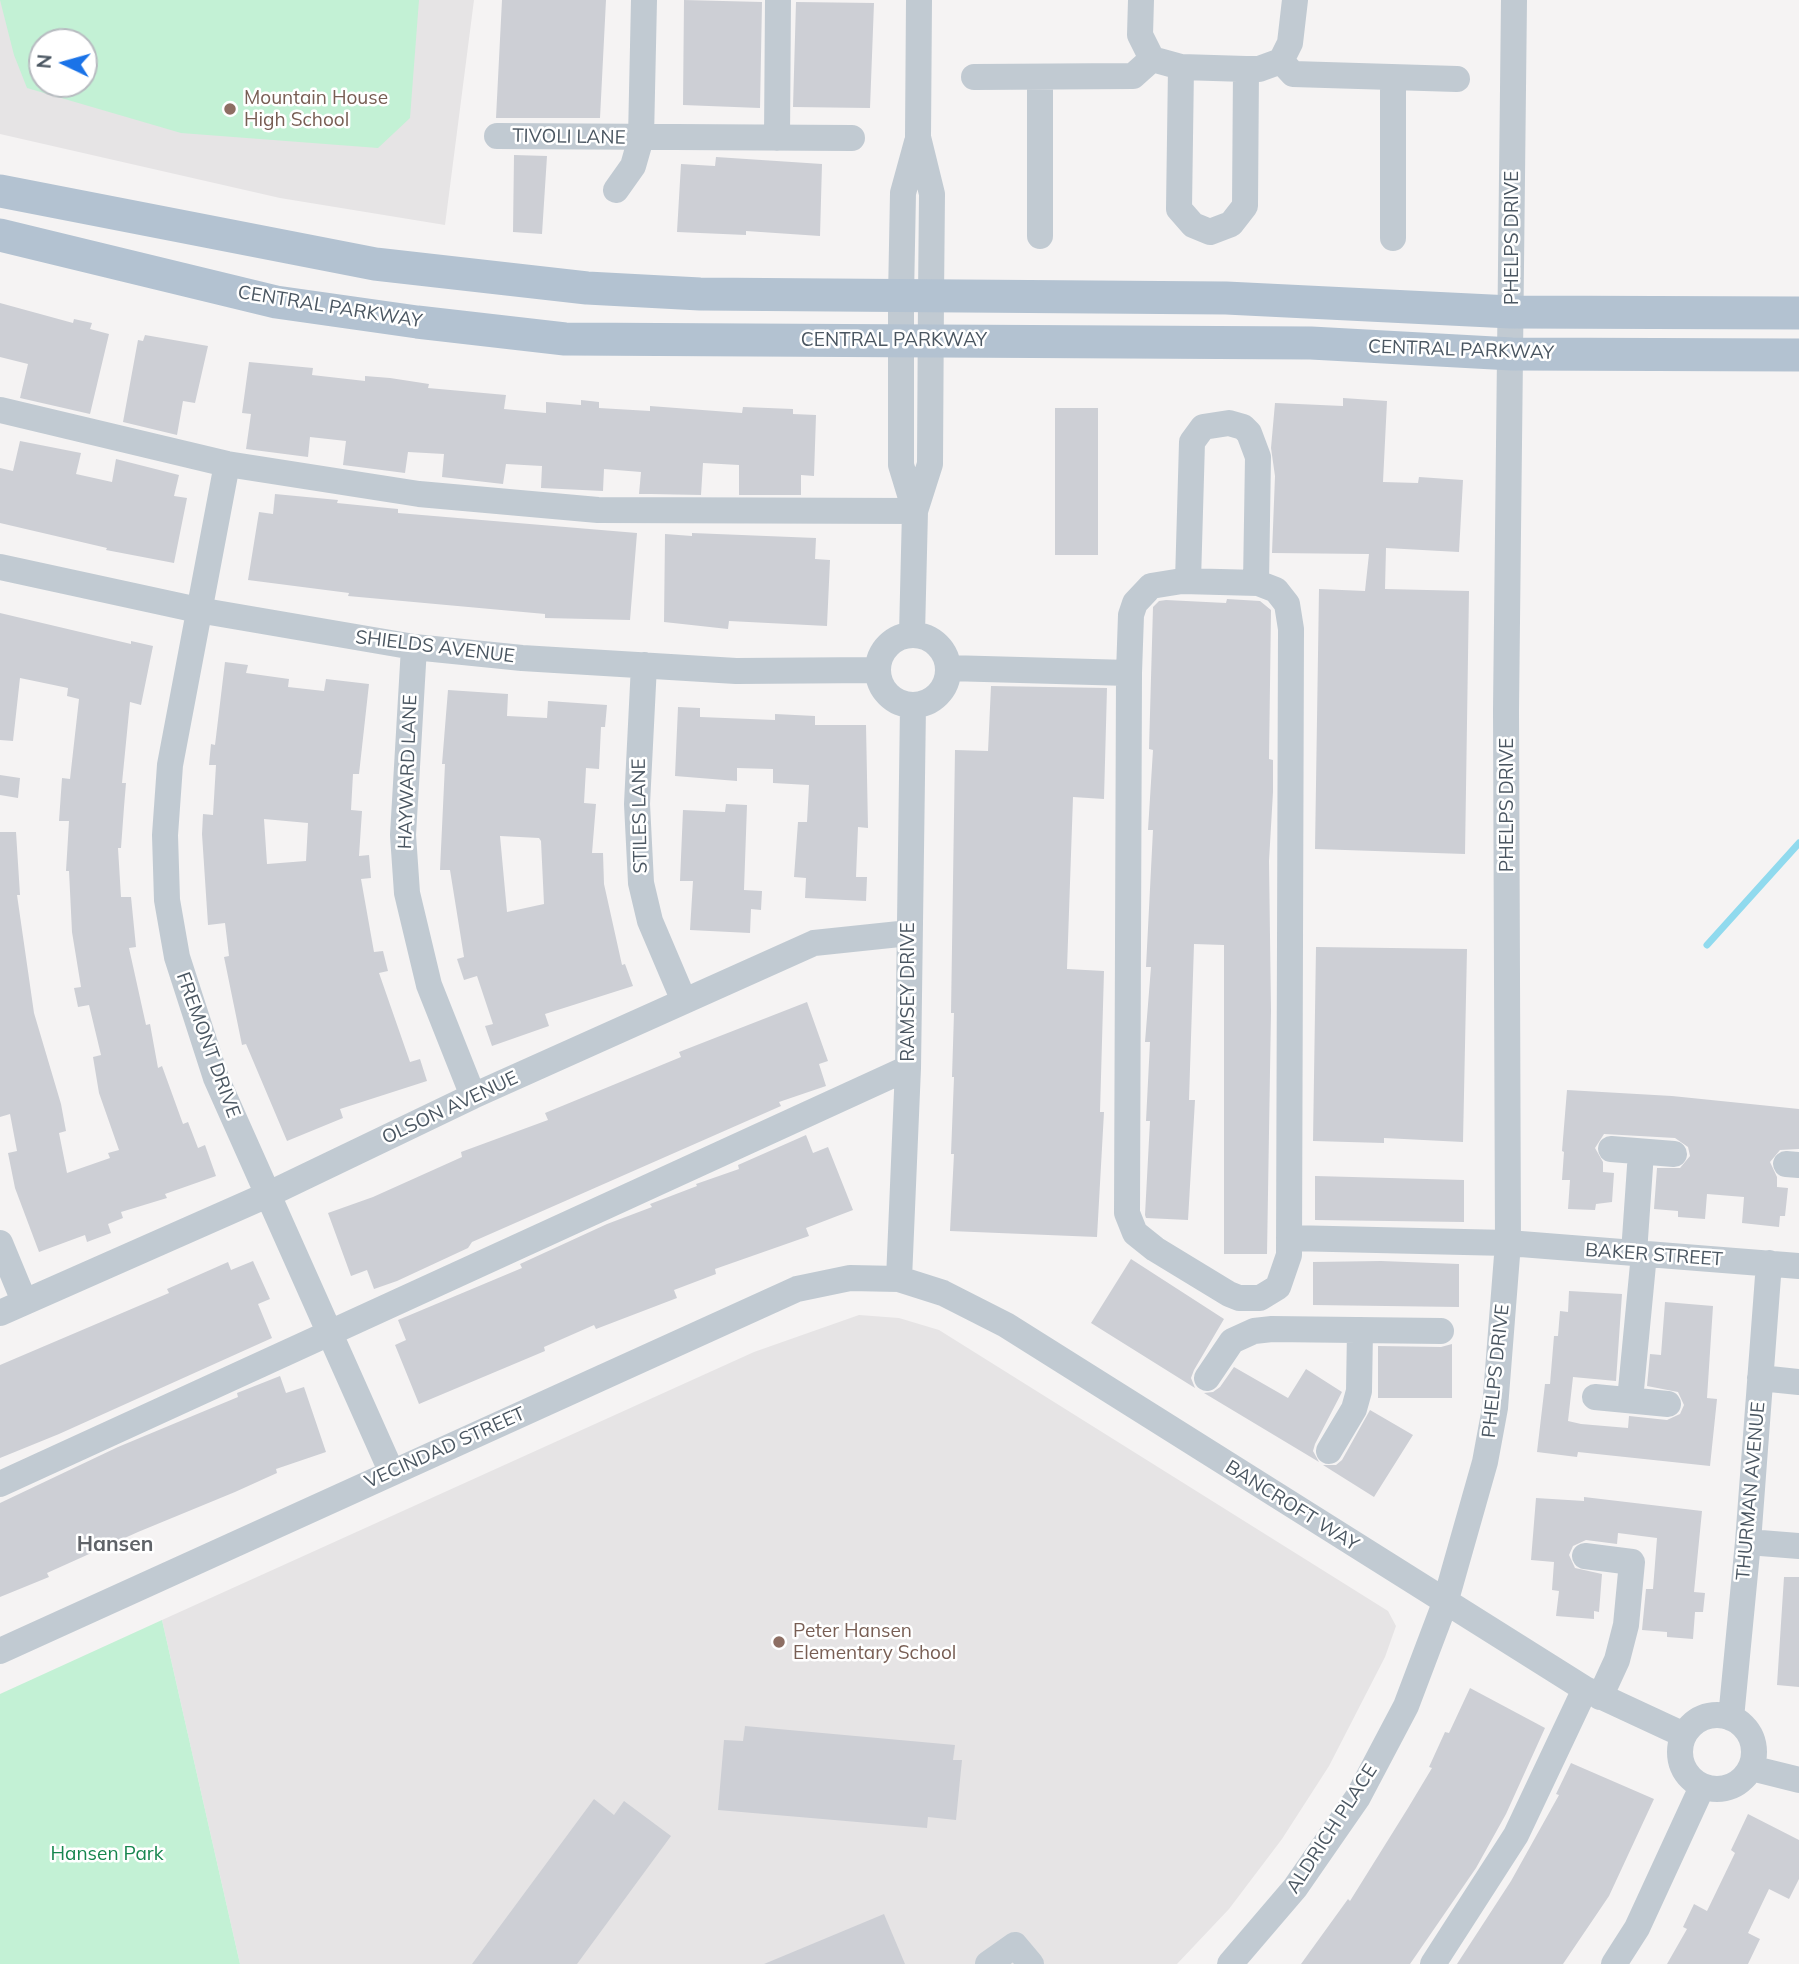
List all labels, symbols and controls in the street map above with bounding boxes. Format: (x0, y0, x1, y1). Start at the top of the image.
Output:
north arrow (28, 28, 98, 98)
text: N (31, 53, 57, 70)
place label: Mountain House High School (244, 87, 388, 131)
marker: Mountain House High School (222, 101, 238, 117)
street label: TIVOLI LANE (512, 125, 626, 149)
street label: PHELPS DRIVE (1501, 171, 1523, 305)
street label: CENTRAL PARKWAY (236, 281, 424, 333)
street label: CENTRAL PARKWAY (801, 329, 987, 351)
street label: CENTRAL PARKWAY (1368, 335, 1554, 365)
street label: SHIELDS AVENUE (354, 626, 516, 668)
street label: HAYWARD LANE (394, 694, 422, 850)
street label: PHELPS DRIVE (1496, 738, 1518, 872)
street label: STILES LANE (628, 758, 652, 874)
street label: RAMSEY DRIVE (897, 922, 919, 1062)
street label: FREMONT DRIVE (171, 969, 245, 1121)
street label: OLSON AVENUE (379, 1067, 521, 1149)
street label: BAKER STREET (1584, 1239, 1724, 1271)
street label: PHELPS DRIVE (1478, 1303, 1514, 1439)
street label: THURMAN AVENUE (1732, 1401, 1770, 1581)
street label: VECINDAD STREET (361, 1402, 529, 1494)
street label: BANCROFT WAY (1221, 1456, 1363, 1556)
district label: Hansen (77, 1532, 153, 1558)
place label: Peter Hansen Elementary School (793, 1620, 956, 1664)
marker: Peter Hansen Elementary School (771, 1634, 787, 1650)
street label: ALDRICH PLACE (1282, 1760, 1382, 1898)
park label: Hansen Park (51, 1843, 163, 1865)

